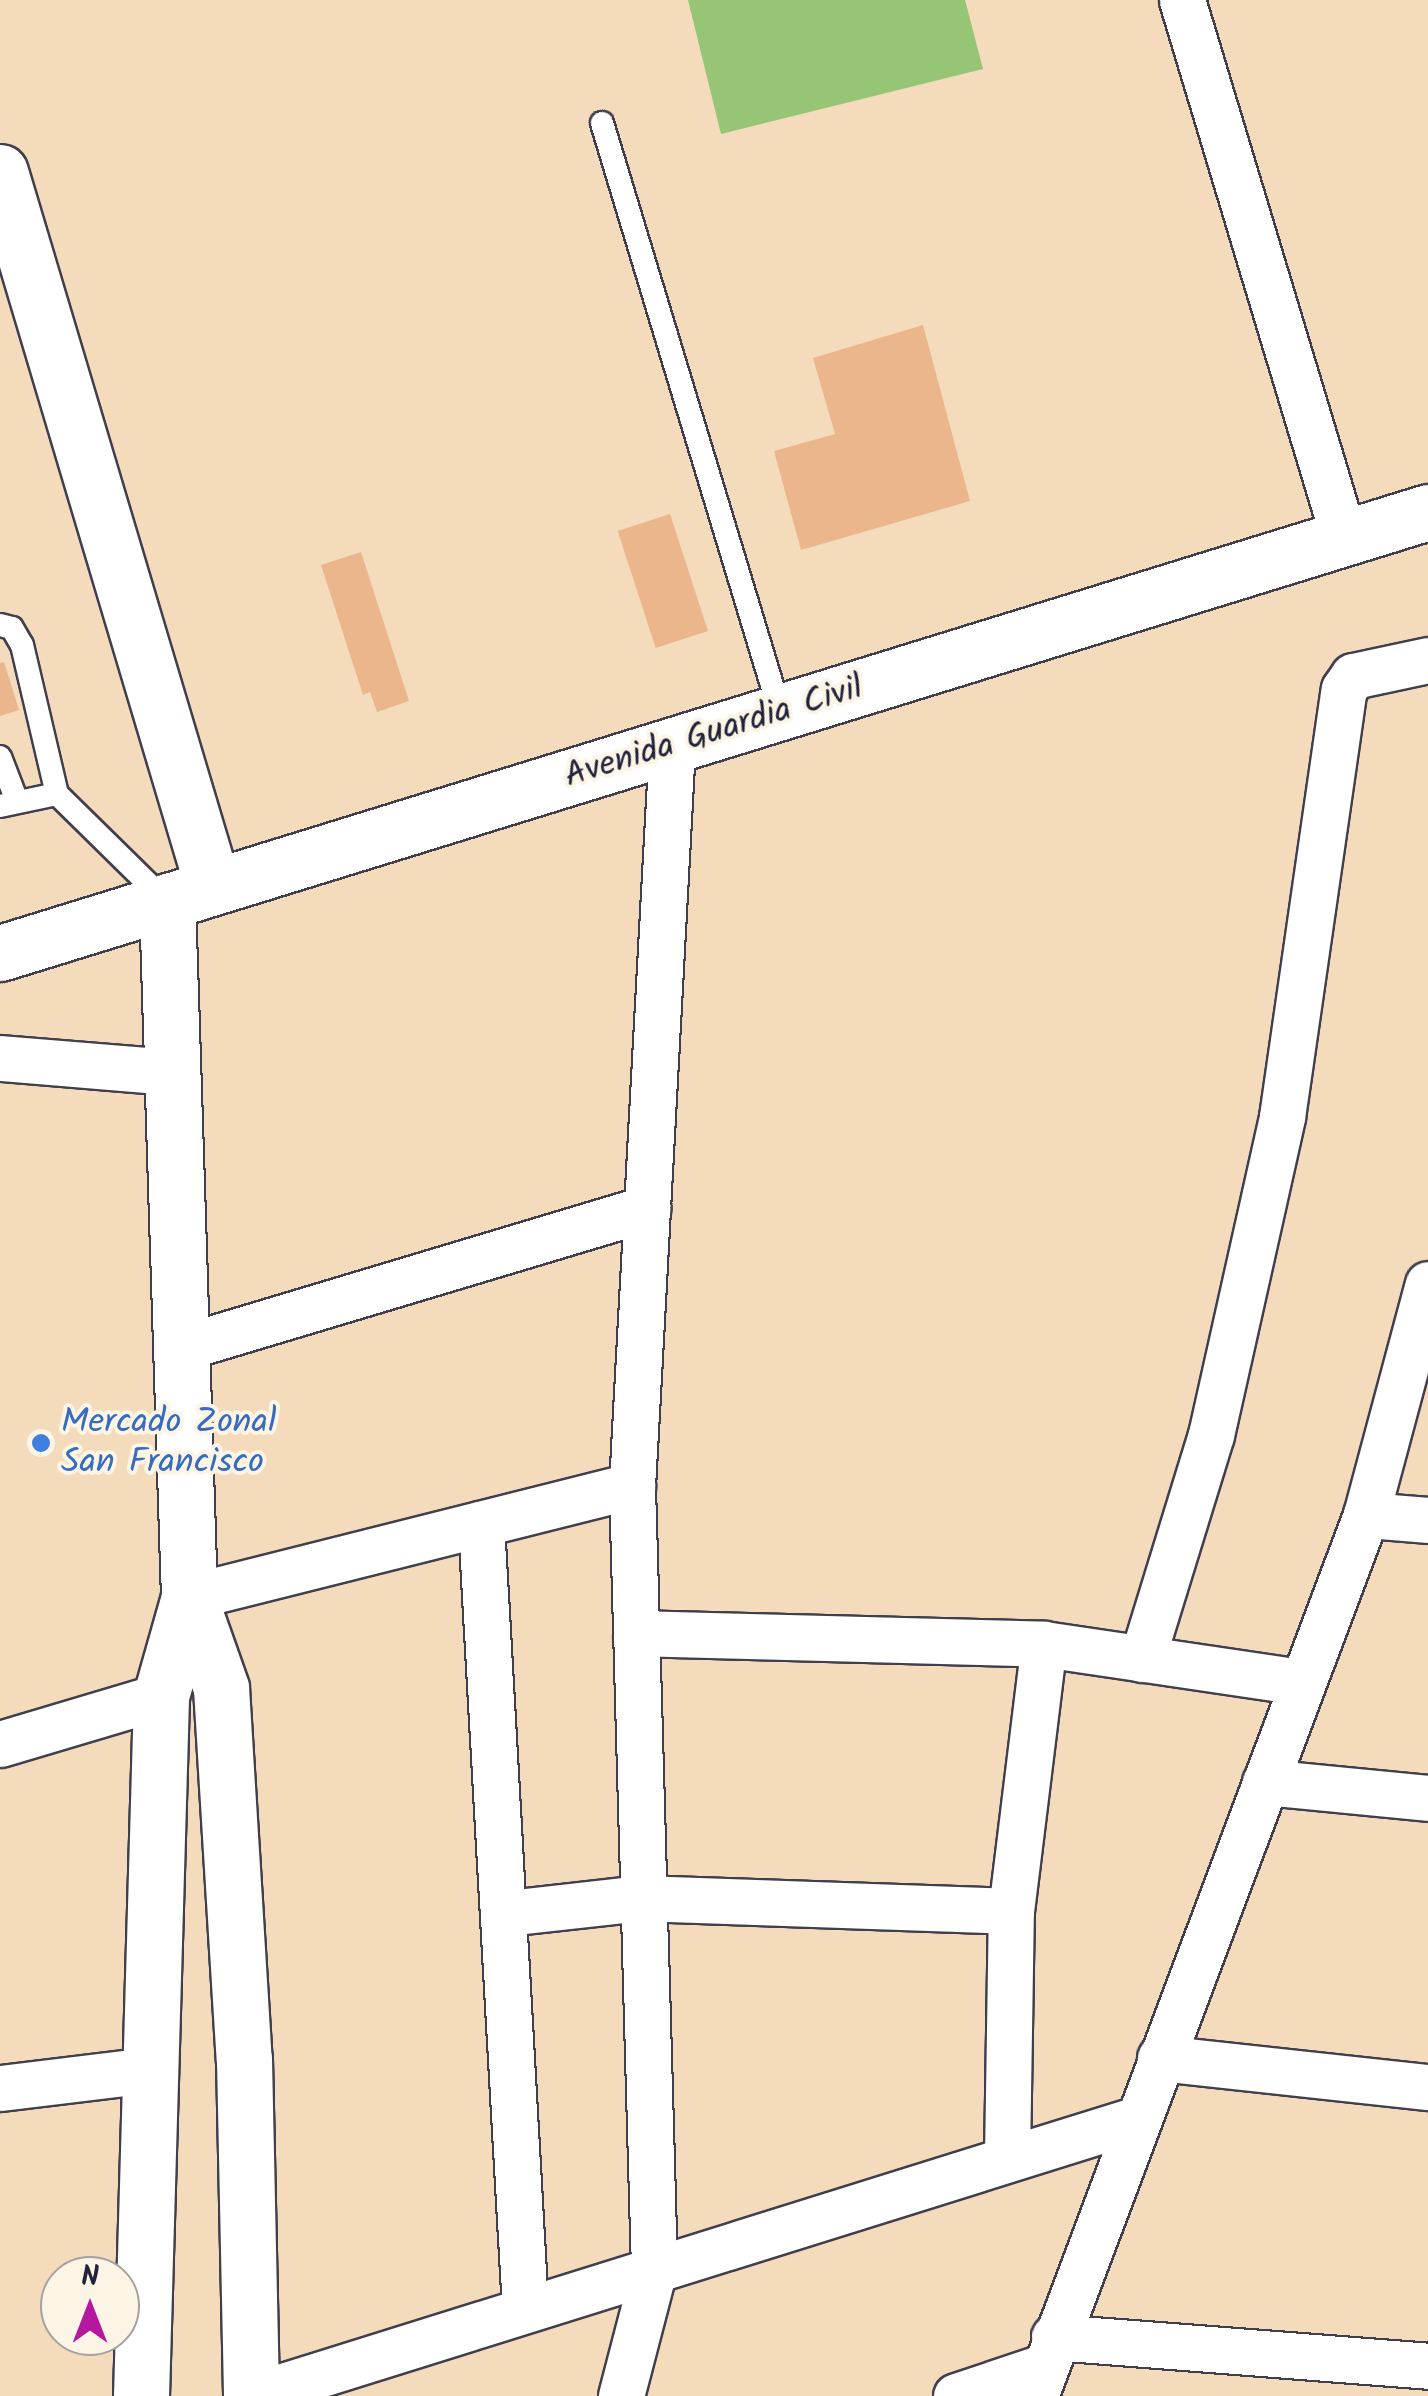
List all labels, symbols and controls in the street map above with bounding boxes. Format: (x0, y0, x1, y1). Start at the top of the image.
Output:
street label: Avenida Guardia Civil (560, 668, 868, 798)
place label: Mercado Zonal San Francisco (61, 1402, 276, 1484)
marker: Mercado Zonal San Francisco (30, 1432, 52, 1454)
text: N (81, 2255, 99, 2300)
north arrow (40, 2256, 140, 2356)

